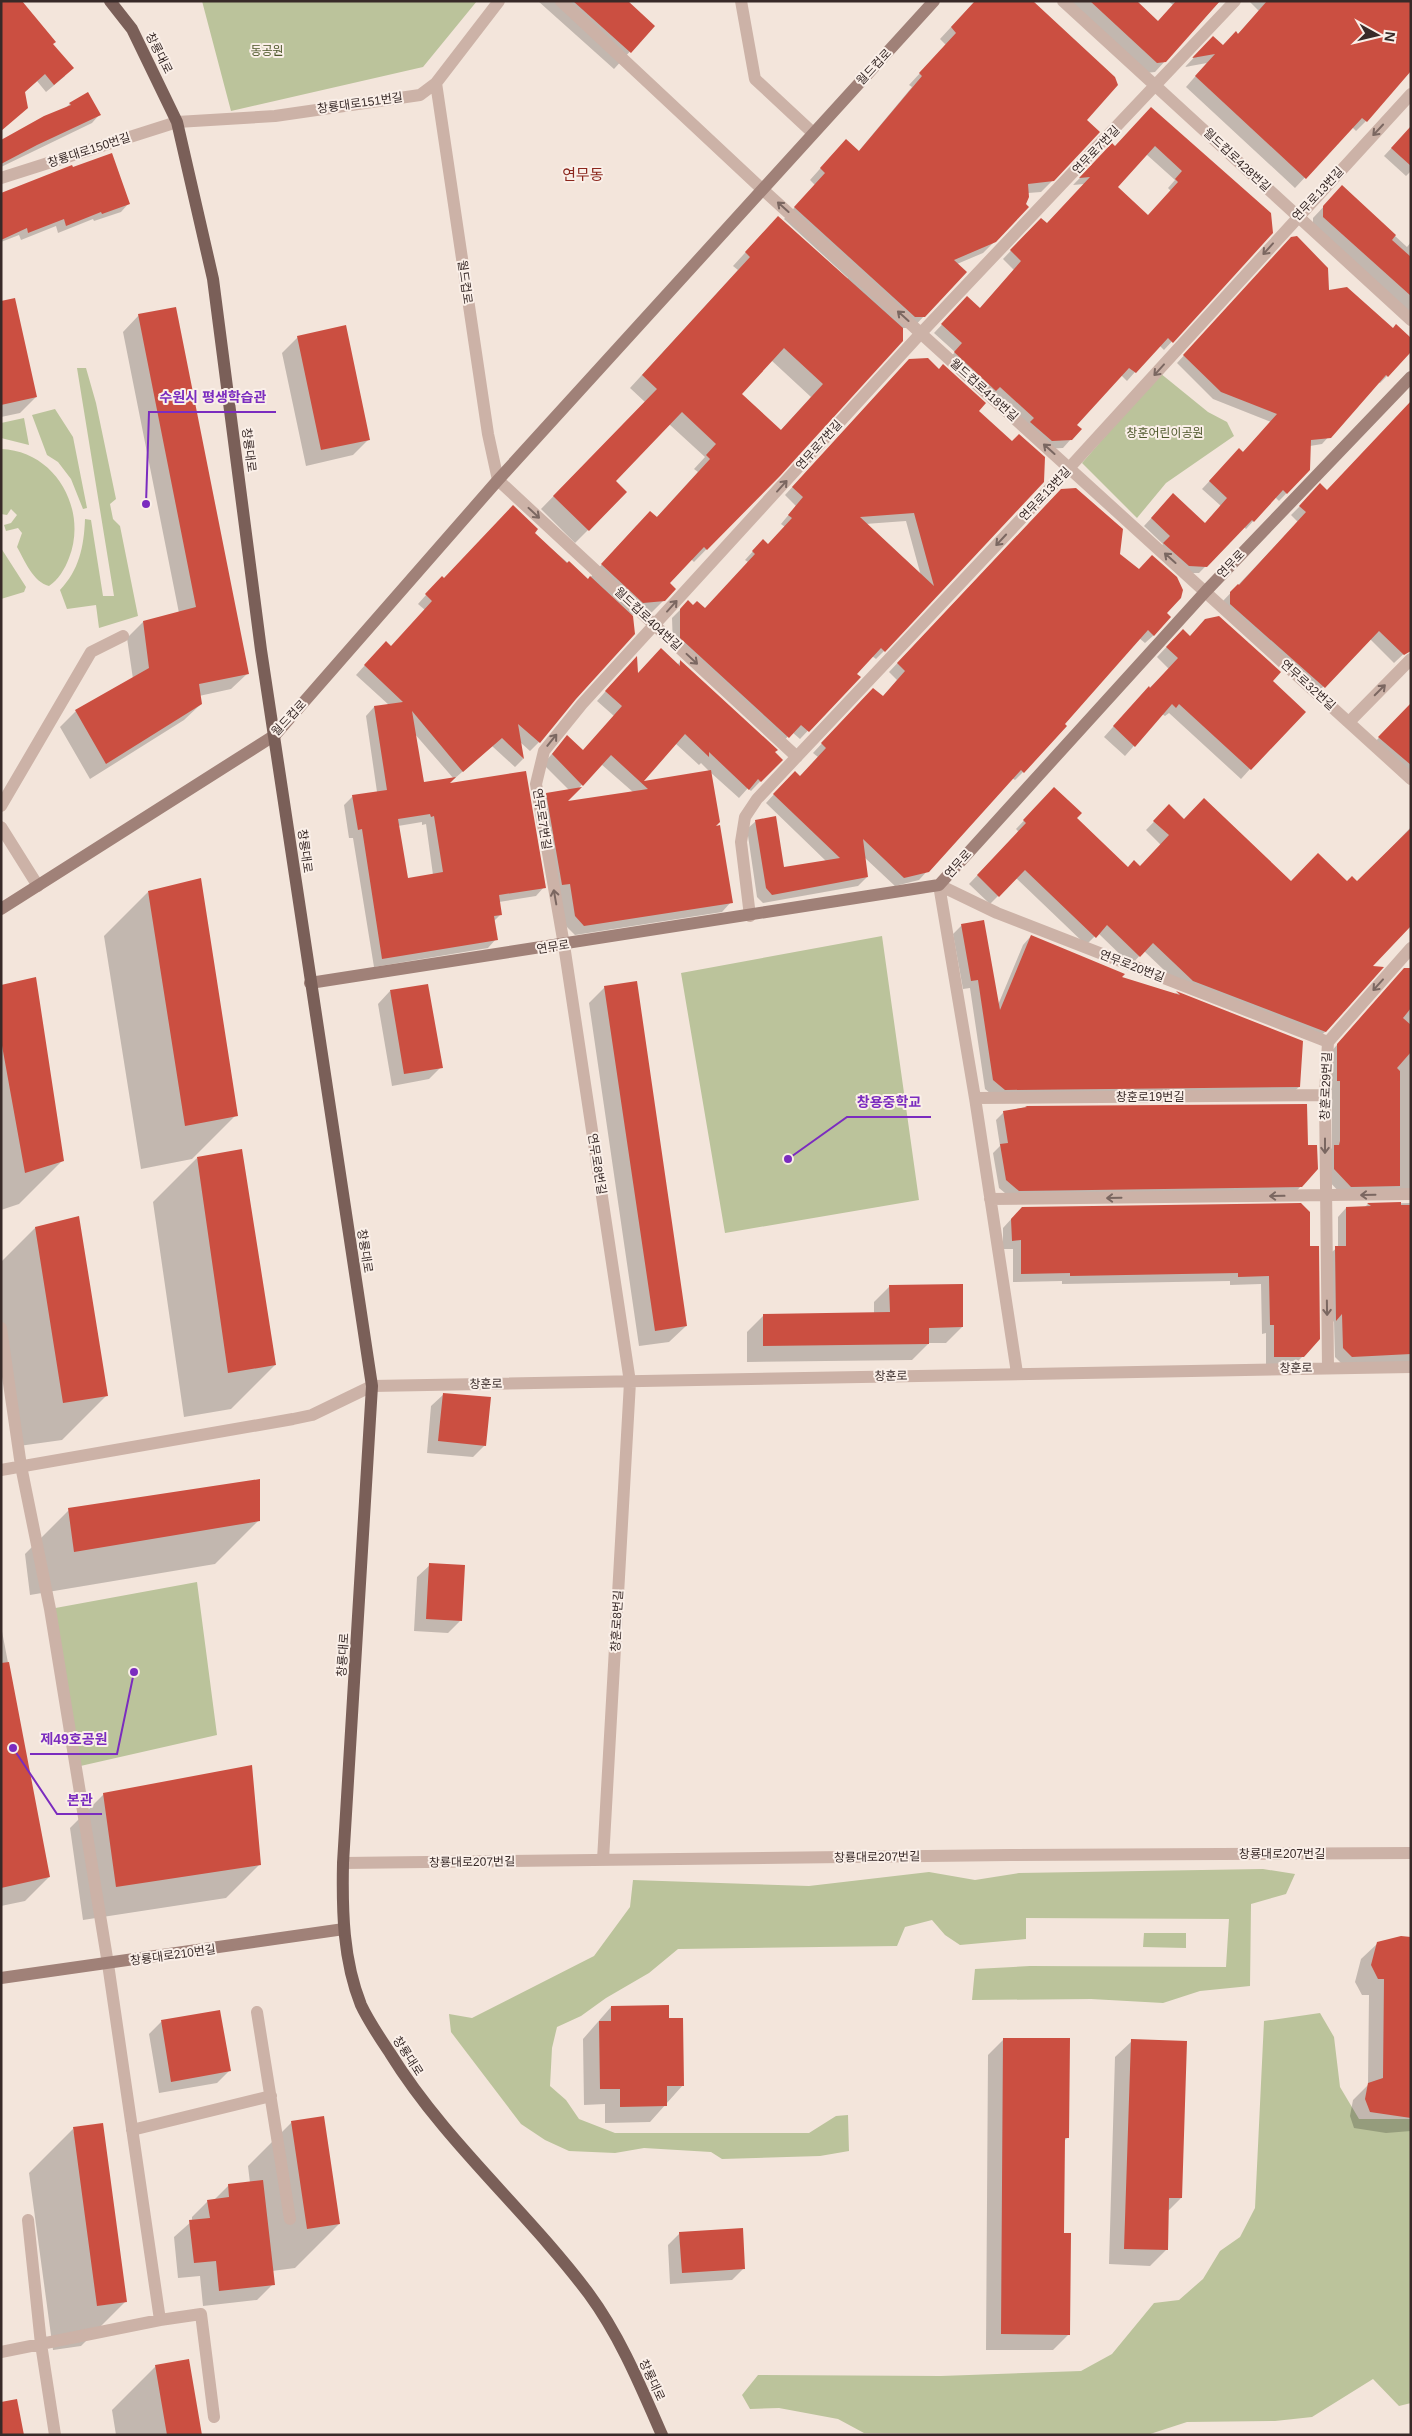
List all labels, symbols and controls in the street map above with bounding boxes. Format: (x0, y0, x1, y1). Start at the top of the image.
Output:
north arrow (1352, 10, 1402, 60)
street label: 창룡대로 (143, 30, 175, 76)
text: N (1381, 31, 1399, 43)
park label: 동공원 (250, 44, 284, 58)
street label: 월드컵로 (854, 46, 894, 88)
street label: 창룡대로151번길 (316, 90, 404, 116)
street label: 연무로7번길 (1069, 123, 1123, 177)
one-way arrow (1372, 123, 1384, 136)
street label: 월드컵로428번길 (1201, 125, 1273, 195)
street label: 창룡대로150번길 (46, 130, 132, 170)
street label: 연무로13번길 (1290, 164, 1346, 224)
district label: 연무동 (562, 166, 604, 183)
one-way arrow (776, 201, 789, 213)
one-way arrow (1262, 243, 1274, 256)
street label: 월드컵로 (455, 259, 475, 305)
one-way arrow (896, 310, 909, 322)
street label: 월드컵로418번길 (947, 356, 1021, 424)
one-way arrow (1153, 363, 1165, 376)
callout: 수원시 평생학습관 (149, 383, 276, 412)
text: 수원시 평생학습관 (160, 389, 267, 405)
street label: 연무로7번길 (793, 417, 845, 473)
park label: 창훈어린이공원 (1126, 426, 1204, 440)
street label: 창룡대로 (239, 427, 259, 473)
one-way arrow (1043, 443, 1056, 455)
street label: 연무로13번길 (1017, 464, 1073, 524)
one-way arrow (776, 479, 787, 492)
one-way arrow (528, 507, 540, 519)
one-way arrow (995, 534, 1007, 547)
street label: 연무로 (1214, 547, 1248, 581)
one-way arrow (1163, 552, 1176, 564)
street label: 월드컵로404번길 (612, 584, 684, 654)
one-way arrow (666, 599, 678, 612)
one-way arrow (685, 653, 698, 665)
street label: 연무로32번길 (1278, 657, 1338, 713)
one-way arrow (1374, 684, 1386, 697)
street label: 월드컵로 (269, 697, 309, 739)
one-way arrow (547, 734, 558, 747)
street label: 연무로7번길 (530, 787, 554, 851)
street label: 창룡대로 (295, 828, 315, 874)
street label: 연무로 (942, 847, 974, 881)
one-way arrow (550, 890, 560, 906)
street label: 연무로 (536, 937, 570, 957)
street label: 연무로20번길 (1097, 947, 1167, 985)
one-way arrow (1372, 978, 1384, 991)
street label: 창훈로29번길 (1318, 1051, 1334, 1121)
callout: 창용중학교 (847, 1088, 931, 1117)
street label: 창훈로19번길 (1116, 1090, 1184, 1104)
text: 창용중학교 (857, 1094, 921, 1110)
street label: 연무로8번길 (585, 1132, 609, 1196)
one-way arrow (1320, 1137, 1330, 1153)
one-way arrow (1360, 1190, 1376, 1200)
one-way arrow (1269, 1191, 1285, 1201)
one-way arrow (1106, 1193, 1122, 1203)
street label: 창룡대로 (355, 1228, 375, 1274)
one-way arrow (1322, 1300, 1332, 1316)
street label: 창훈로 (1279, 1361, 1313, 1375)
street label: 창훈로 (874, 1369, 908, 1383)
street label: 창훈로 (469, 1377, 503, 1391)
street label: 창훈로8번길 (608, 1590, 626, 1652)
street label: 창룡대로 (334, 1632, 352, 1678)
callout: 제49호공원 (30, 1725, 117, 1754)
text: 제49호공원 (40, 1731, 108, 1747)
callout: 본관 (57, 1785, 102, 1814)
text: 본관 (67, 1792, 93, 1808)
street label: 창룡대로207번길 (1239, 1847, 1325, 1861)
street label: 창룡대로207번길 (834, 1849, 920, 1865)
street label: 창룡대로207번길 (429, 1854, 515, 1870)
street label: 창룡대로210번길 (129, 1942, 217, 1968)
street label: 창룡대로 (390, 2034, 426, 2078)
street label: 창룡대로 (636, 2357, 668, 2403)

